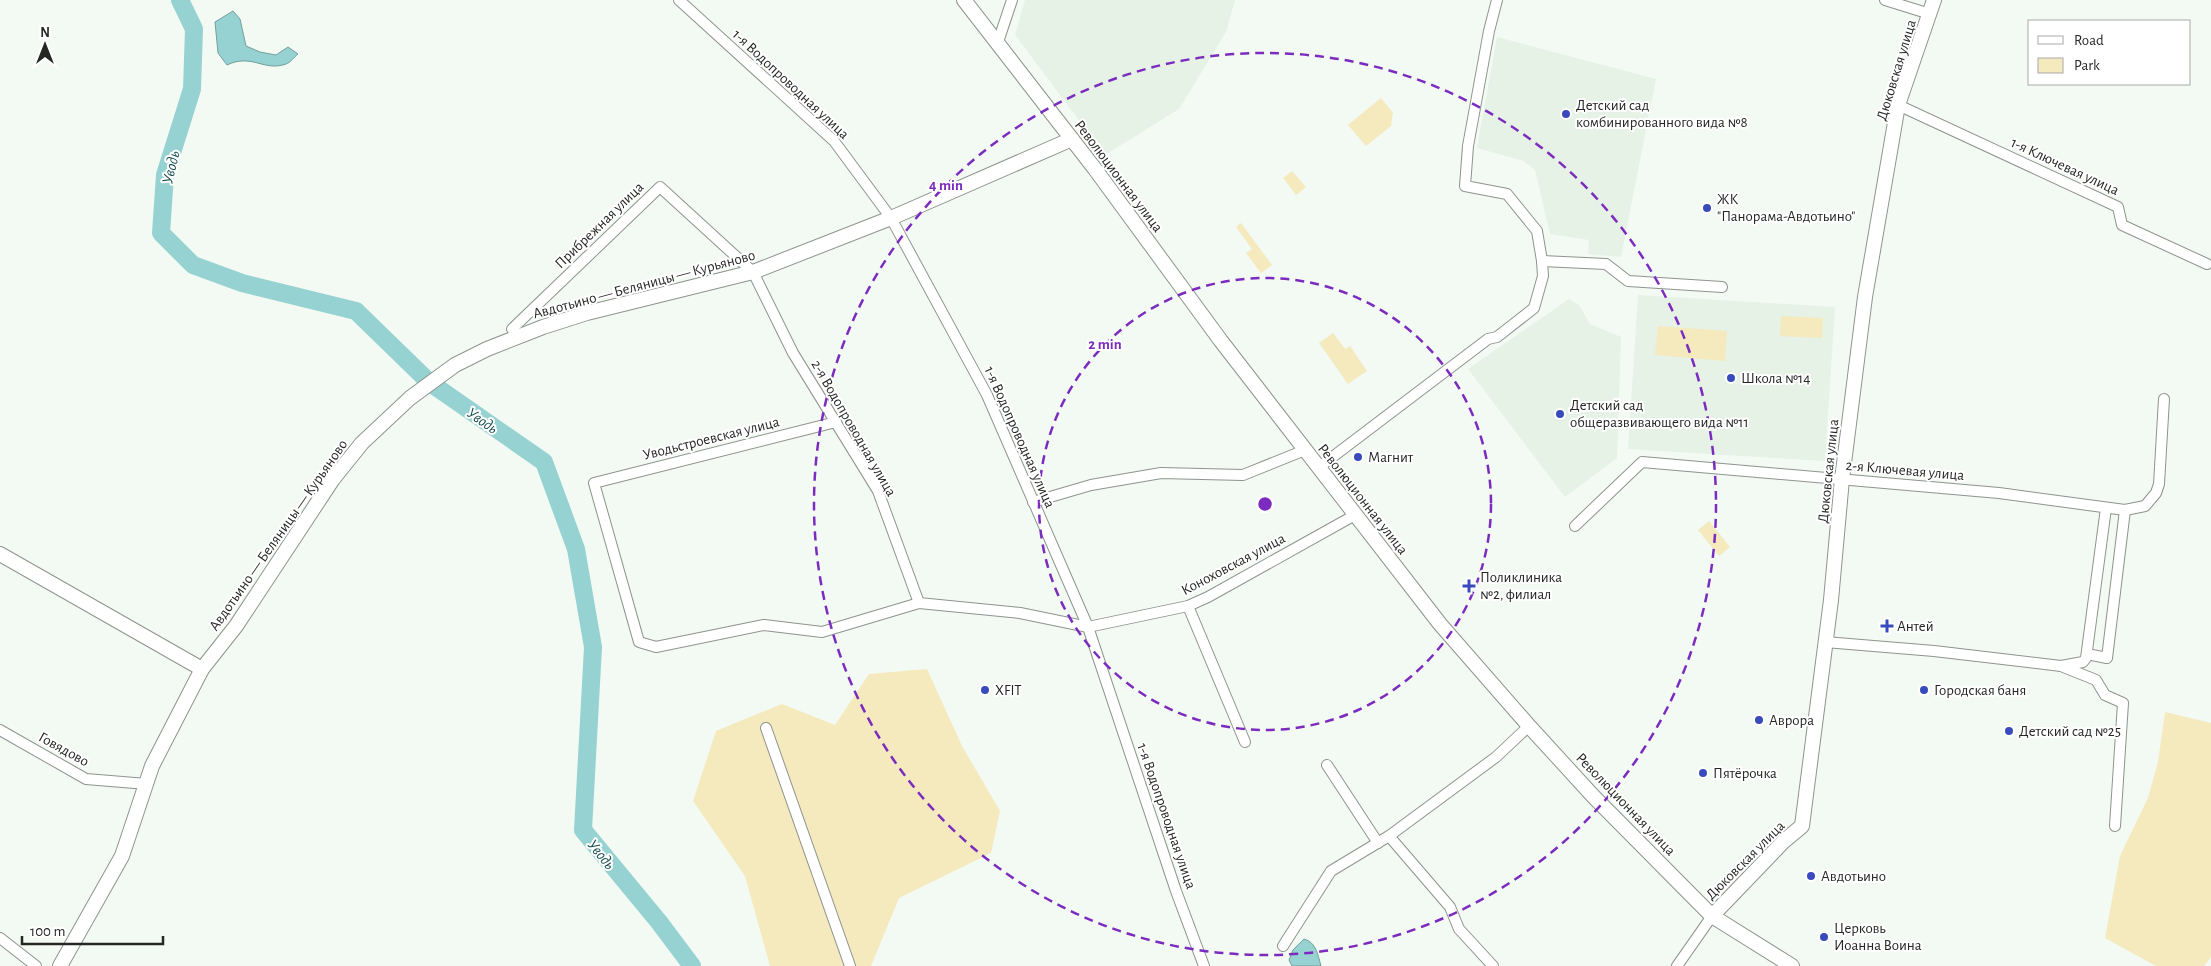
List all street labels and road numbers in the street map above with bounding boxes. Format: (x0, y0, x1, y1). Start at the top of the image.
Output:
street label: Дюковская улица (1874, 18, 1919, 122)
street label: 1-я Водопроводная улица (730, 27, 852, 142)
street label: Революционная улица (1072, 117, 1166, 235)
street label: 1-я Ключевая улица (2008, 135, 2121, 198)
street label: Прибрежная улица (552, 179, 647, 271)
street label: Авдотьино — Беляницы — Курьяново (531, 248, 757, 321)
street label: 2-я Водопроводная улица (808, 357, 899, 499)
street label: 1-я Водопроводная улица (982, 364, 1058, 510)
street label: Уводьстроевская улица (641, 414, 781, 463)
street label: Дюковская улица (1816, 418, 1841, 524)
street label: Авдотьино — Беляницы — Курьяново (206, 437, 350, 634)
street label: Революционная улица (1315, 441, 1410, 558)
street label: 2-я Ключевая улица (1845, 458, 1965, 483)
street label: Коноховская улица (1179, 531, 1288, 598)
street label: Говядово (36, 730, 91, 769)
street label: 1-я Водопроводная улица (1135, 741, 1199, 891)
street label: Революционная улица (1573, 750, 1678, 859)
street label: Дюковская улица (1703, 818, 1788, 903)

